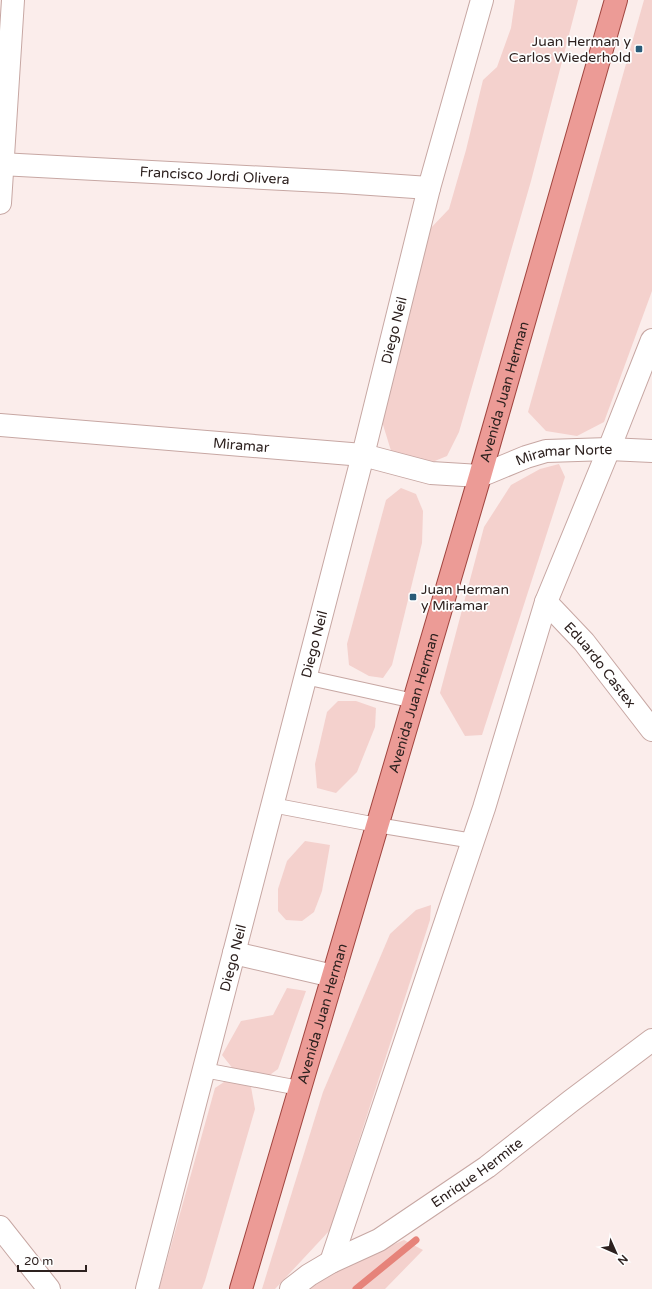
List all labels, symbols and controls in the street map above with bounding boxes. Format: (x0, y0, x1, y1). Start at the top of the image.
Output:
place label: Juan Herman y Carlos Wiederhold (509, 33, 631, 66)
marker: Juan Herman y Carlos Wiederhold (634, 44, 644, 54)
street label: Francisco Jordi Olivera (139, 163, 290, 188)
street label: Diego Neil (377, 295, 410, 366)
street label: Avenida Juan Herman (476, 319, 532, 464)
street label: Miramar (212, 434, 271, 456)
street label: Miramar Norte (513, 440, 613, 469)
place label: Juan Herman y Miramar (421, 581, 509, 614)
marker: Juan Herman y Miramar (408, 592, 418, 602)
street label: Diego Neil (297, 609, 331, 680)
street label: Eduardo Castex (561, 618, 640, 711)
street label: Avenida Juan Herman (385, 631, 442, 775)
street label: Diego Neil (216, 922, 250, 993)
street label: Avenida Juan Herman (293, 941, 351, 1086)
street label: Enrique Hermite (428, 1134, 526, 1211)
north arrow (596, 1233, 636, 1273)
scale bar (18, 1247, 86, 1273)
text: N (615, 1252, 630, 1267)
text: 20 m (24, 1254, 53, 1268)

